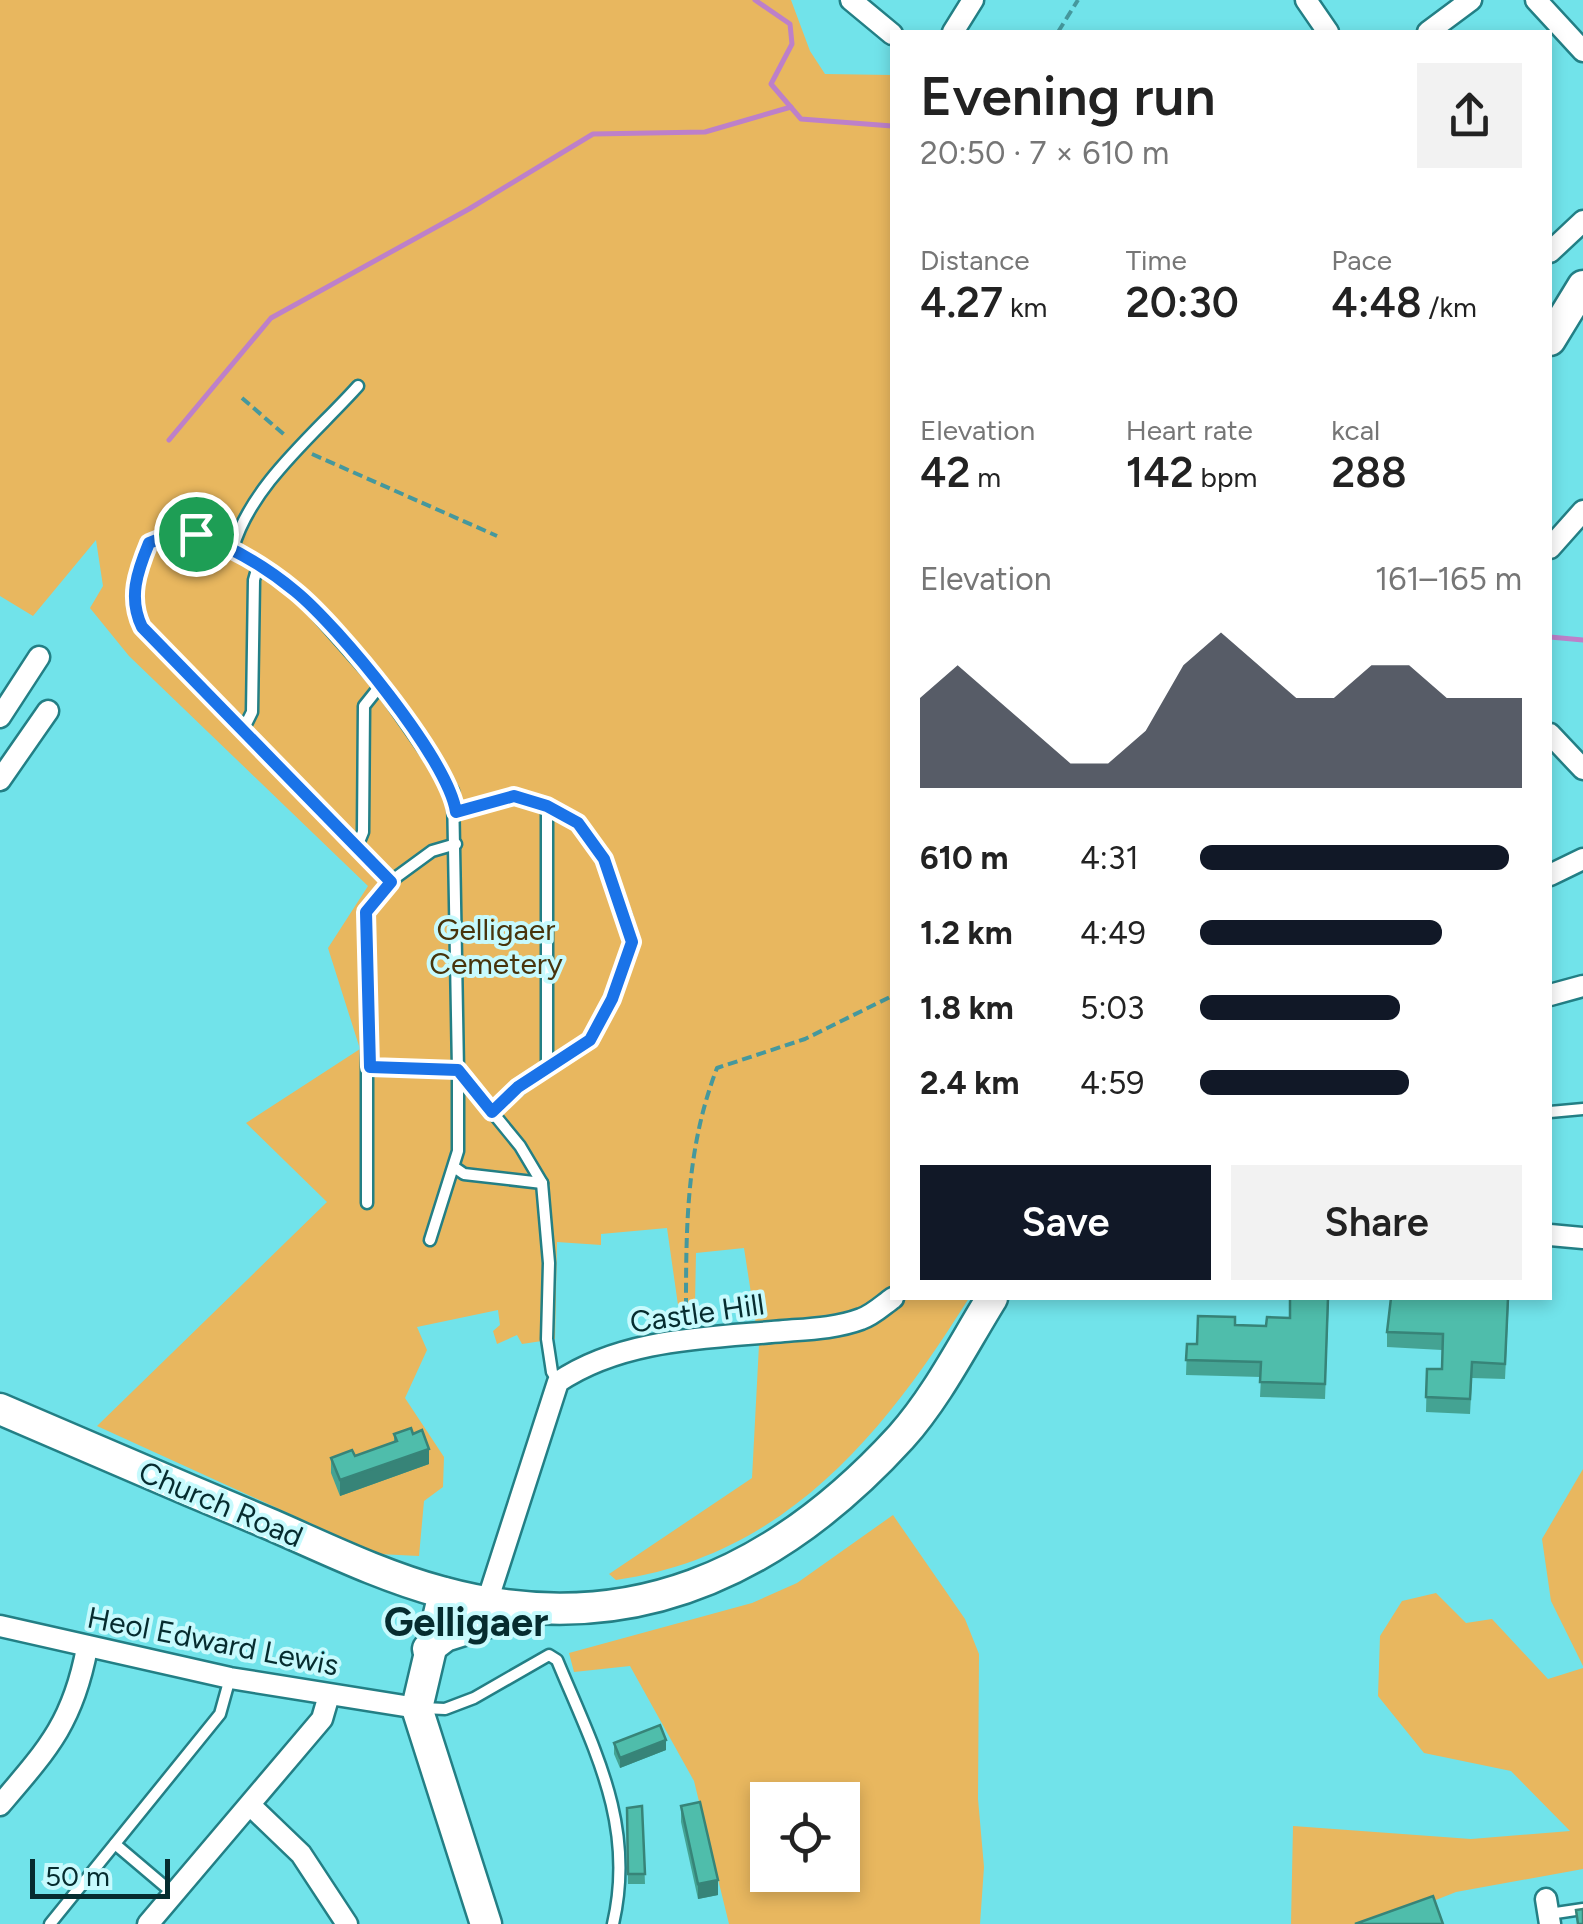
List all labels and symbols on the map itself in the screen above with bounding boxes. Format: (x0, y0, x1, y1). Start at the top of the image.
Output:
pin (154, 492, 239, 577)
park label: Gelligaer Cemetery (429, 911, 563, 982)
street label: Castle Hill (627, 1285, 767, 1341)
street label: Church Road (133, 1453, 309, 1555)
street label: Heol Edward Lewis (84, 1598, 342, 1684)
district label: Gelligaer (384, 1598, 548, 1646)
scale bar (30, 1854, 170, 1898)

